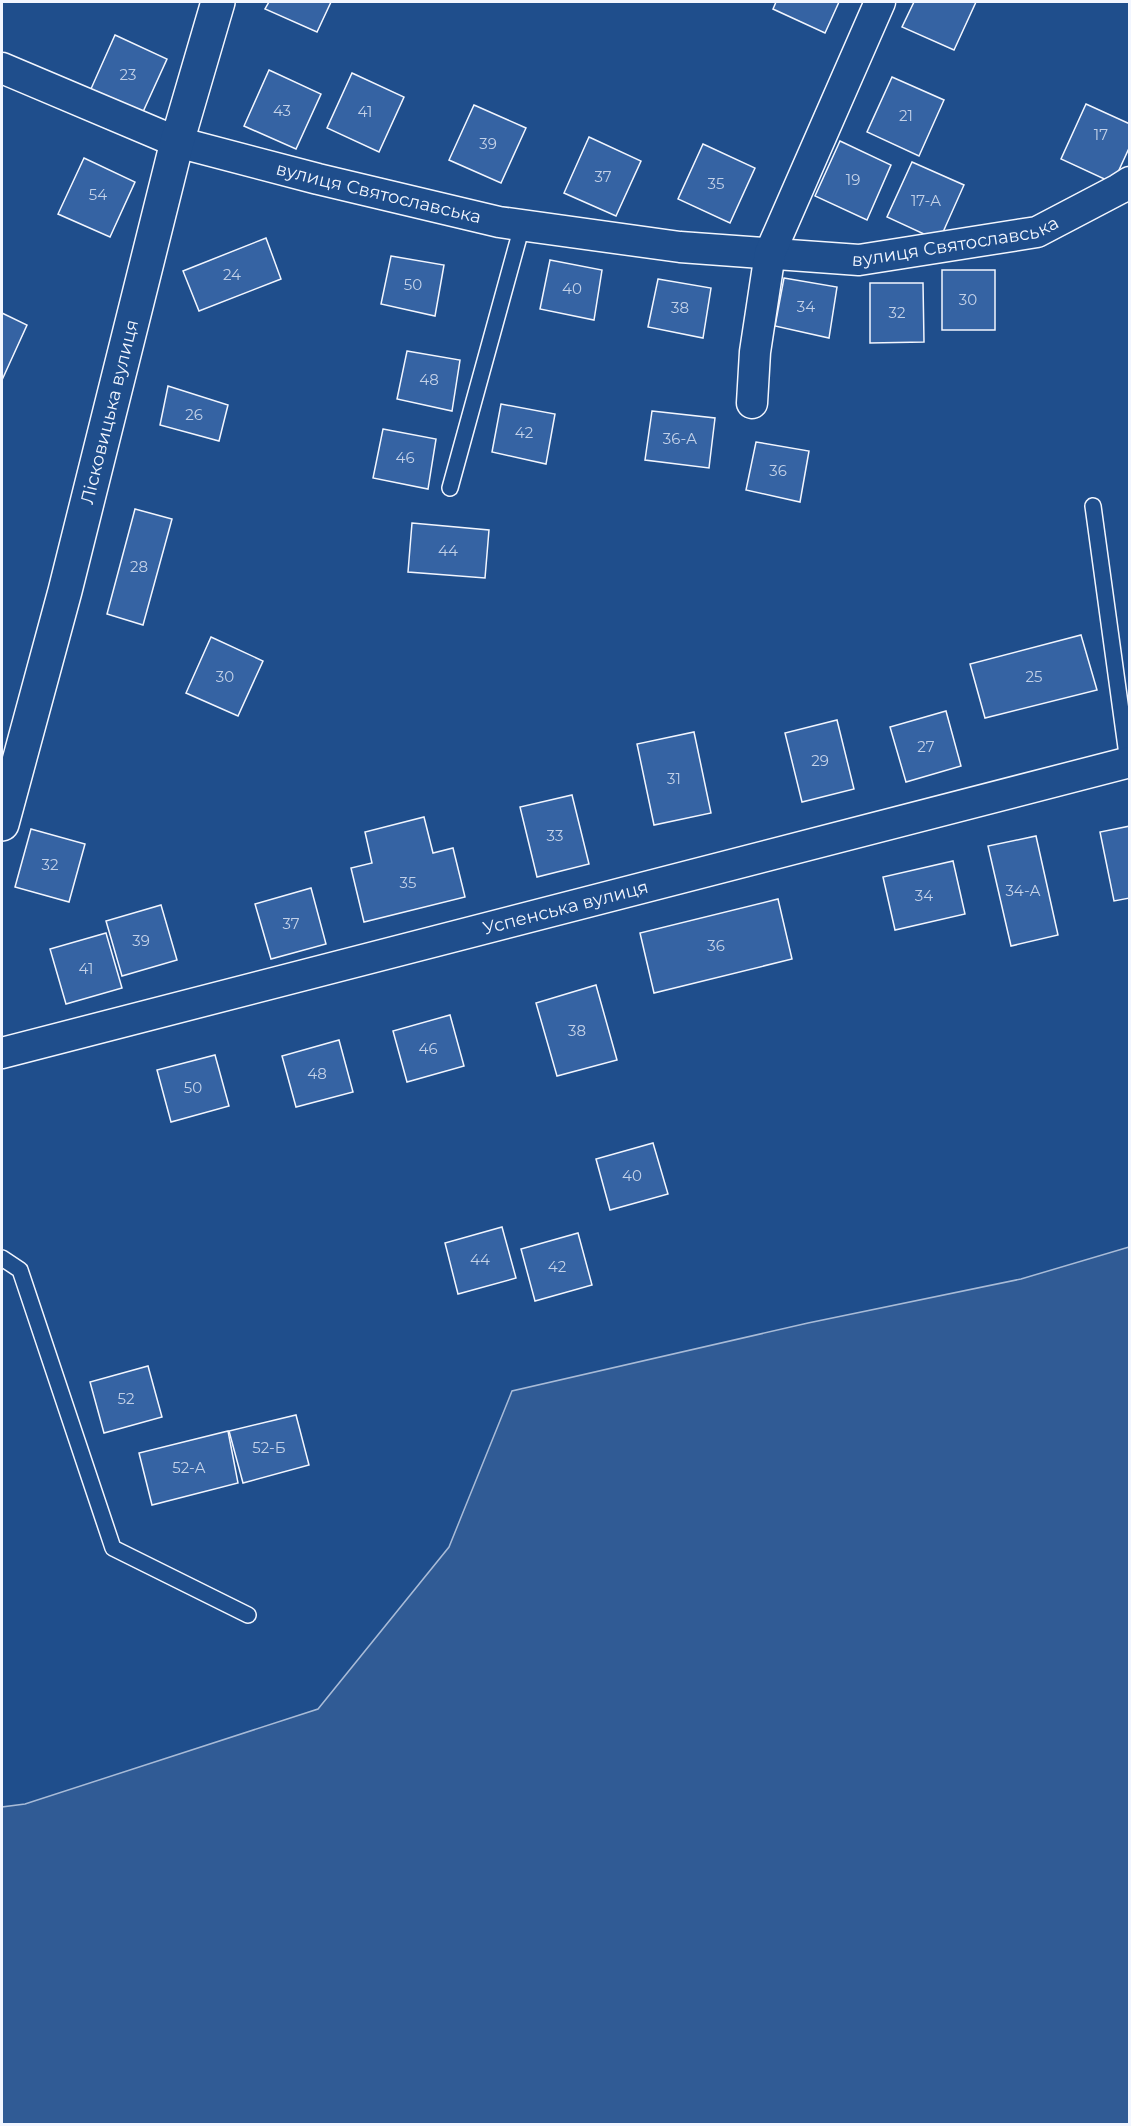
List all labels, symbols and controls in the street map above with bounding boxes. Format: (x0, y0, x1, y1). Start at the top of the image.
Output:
house number: 23 (120, 65, 136, 84)
house number: 43 (273, 101, 291, 120)
house number: 41 (358, 102, 372, 121)
house number: 21 (899, 106, 913, 125)
house number: 17 (1094, 125, 1108, 144)
house number: 39 (479, 134, 497, 153)
street label: вулиця Святославська (274, 157, 483, 228)
house number: 37 (594, 167, 612, 186)
house number: 19 (846, 170, 860, 189)
house number: 35 (708, 174, 724, 193)
house number: 54 (89, 185, 107, 204)
house number: 17-А (911, 191, 941, 210)
street label: вулиця Святославська (851, 212, 1062, 271)
house number: 24 (223, 265, 241, 284)
house number: 50 (404, 275, 422, 294)
house number: 40 (562, 279, 582, 298)
house number: 30 (959, 290, 977, 309)
house number: 34 (797, 297, 815, 316)
house number: 38 (671, 298, 689, 317)
house number: 32 (889, 303, 905, 322)
street label: Лісковицька вулиця (76, 317, 143, 507)
house number: 48 (419, 370, 439, 389)
house number: 26 (185, 405, 203, 424)
house number: 42 (515, 423, 533, 442)
house number: 36-А (663, 429, 697, 448)
house number: 46 (395, 448, 415, 467)
house number: 36 (769, 461, 787, 480)
house number: 44 (438, 541, 458, 560)
house number: 28 (130, 557, 148, 576)
house number: 30 (216, 667, 234, 686)
house number: 25 (1025, 667, 1043, 686)
house number: 27 (917, 737, 935, 756)
house number: 29 (811, 751, 829, 770)
house number: 31 (667, 769, 681, 788)
house number: 33 (547, 826, 563, 845)
house number: 32 (42, 855, 58, 874)
house number: 35 (400, 873, 416, 892)
street label: Успенська вулиця (480, 876, 651, 940)
house number: 34-А (1005, 881, 1041, 900)
house number: 34 (915, 886, 933, 905)
house number: 37 (282, 914, 300, 933)
house number: 39 (132, 931, 150, 950)
house number: 36 (707, 936, 725, 955)
house number: 41 (79, 959, 93, 978)
house number: 38 (568, 1021, 586, 1040)
house number: 46 (418, 1039, 438, 1058)
house number: 48 (307, 1064, 327, 1083)
house number: 50 (184, 1078, 202, 1097)
house number: 40 (622, 1166, 642, 1185)
house number: 44 (470, 1250, 490, 1269)
house number: 42 (548, 1257, 566, 1276)
house number: 52 (118, 1389, 134, 1408)
house number: 52-Б (252, 1438, 286, 1457)
house number: 52-А (172, 1458, 206, 1477)

